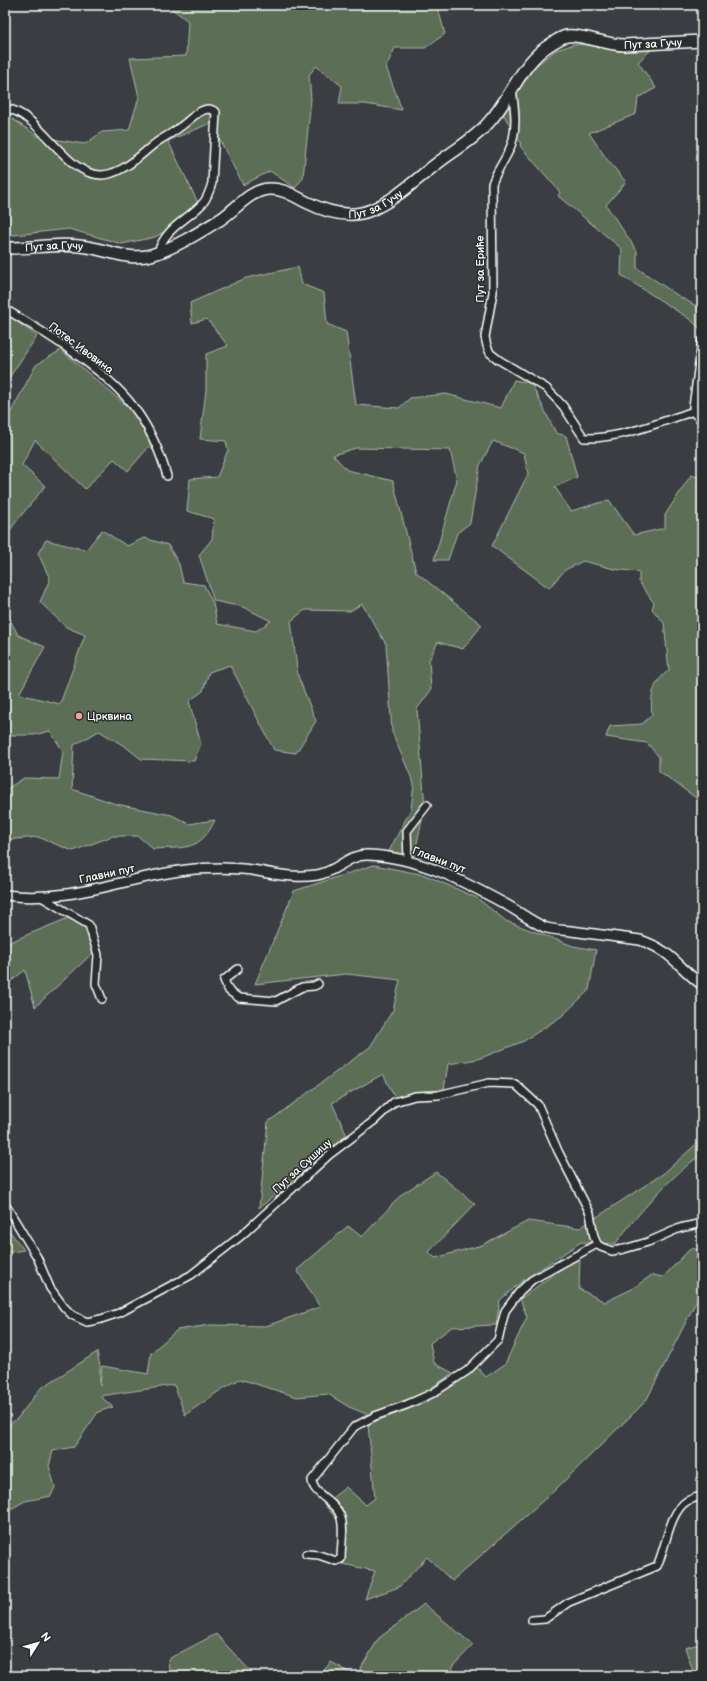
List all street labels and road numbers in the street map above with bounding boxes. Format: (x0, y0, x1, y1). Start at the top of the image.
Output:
street label: Пут за Гучу (623, 36, 682, 52)
street label: Пут за Гучу (348, 187, 405, 221)
street label: Пут за Ериће (474, 235, 487, 303)
street label: Пут за Гучу (24, 239, 84, 254)
street label: Потес Ивовина (46, 319, 116, 377)
street label: Главни пут (410, 844, 468, 876)
street label: Главни пут (78, 862, 136, 886)
street label: Пут за Сушицу (270, 1136, 334, 1196)

